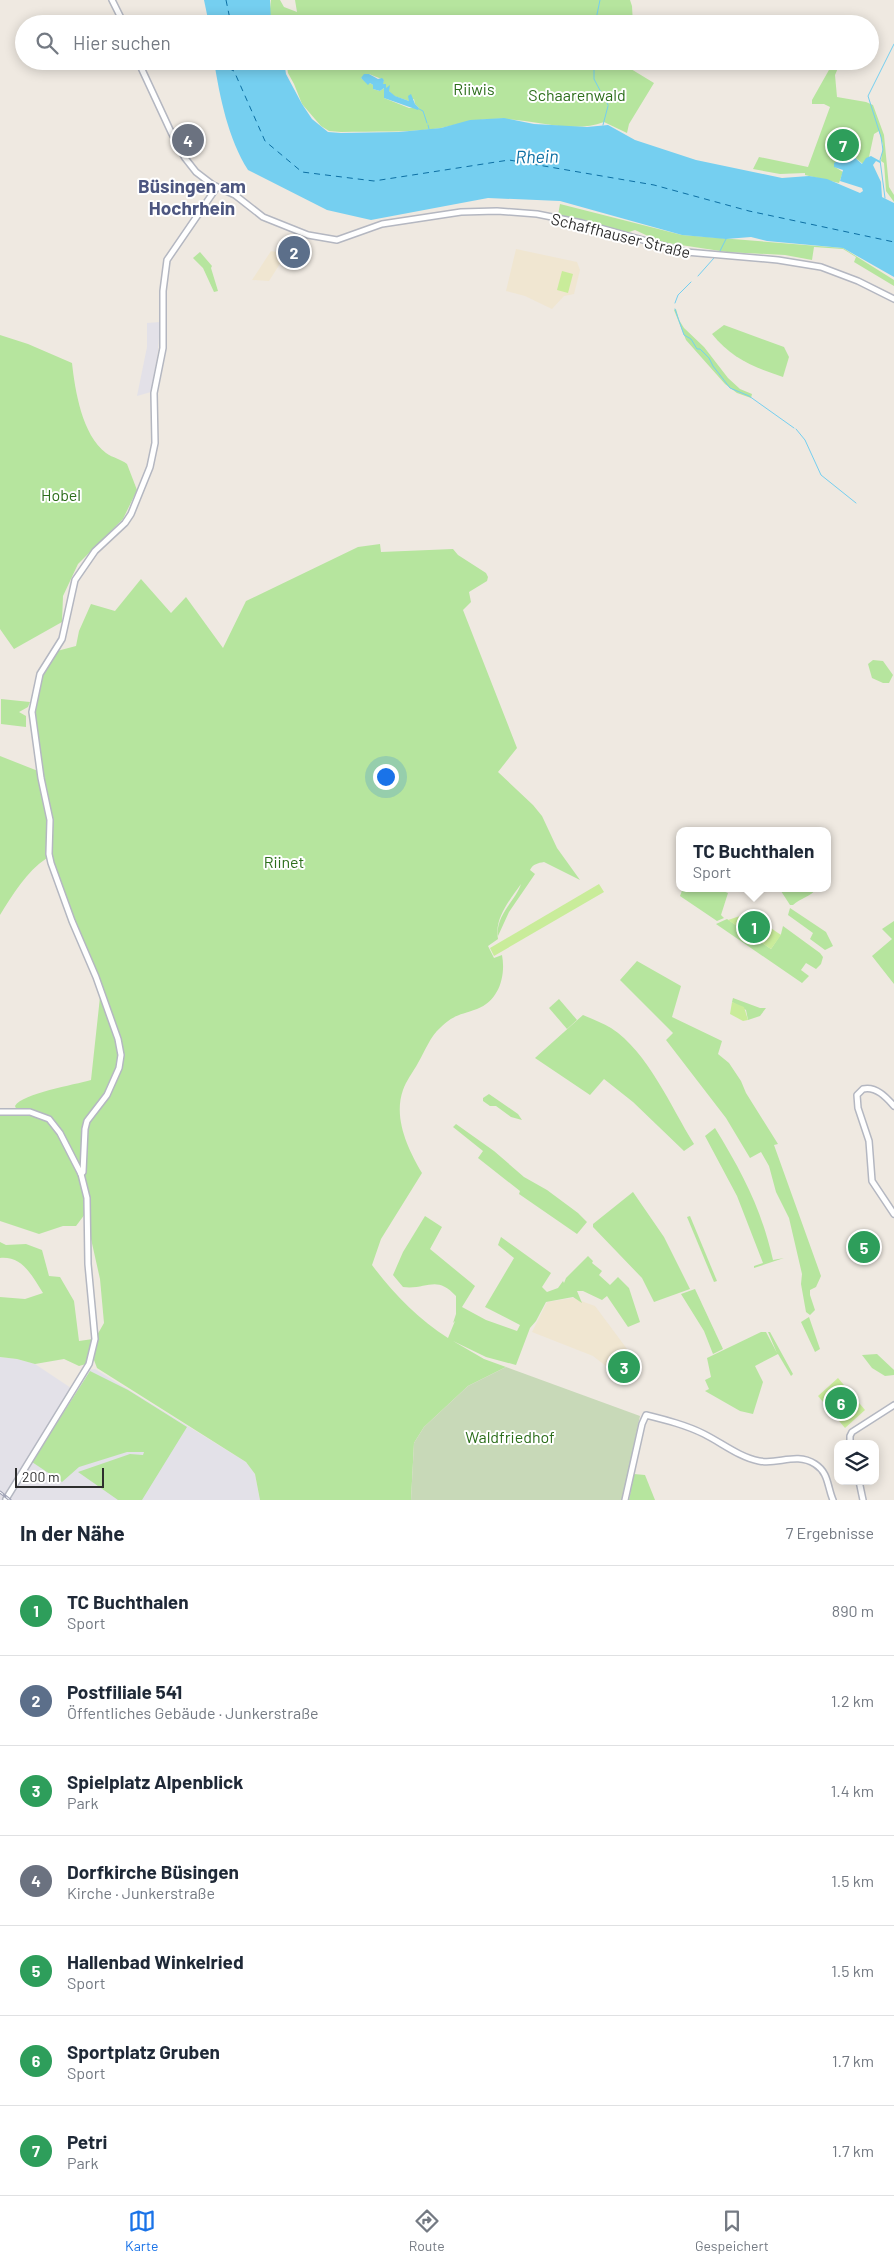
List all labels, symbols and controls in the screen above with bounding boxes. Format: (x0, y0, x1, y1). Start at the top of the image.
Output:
search box (15, 15, 879, 70)
icon: search (33, 29, 61, 57)
text: Hier suchen (73, 31, 171, 54)
park label: Riiwis (453, 79, 495, 98)
park label: Schaarenwald (528, 85, 626, 104)
pin: 4 (172, 121, 204, 159)
pin: 7 (827, 126, 859, 164)
water label: Rhein (515, 145, 559, 167)
district label: Büsingen am Hochrhein (138, 174, 246, 219)
street label: Schaffhauser Straße (549, 208, 693, 262)
pin: 2 (278, 233, 310, 271)
park label: Hobel (41, 485, 81, 504)
your location (373, 764, 399, 790)
popup (676, 827, 831, 892)
text: TC Buchthalen (693, 839, 814, 862)
park label: Riinet (264, 852, 304, 871)
text: Sport (693, 862, 731, 881)
pin: 1 (738, 908, 770, 946)
pin: 5 (848, 1228, 880, 1266)
pin: 3 (608, 1348, 640, 1386)
pin: 6 (825, 1384, 857, 1422)
park label: Waldfriedhof (465, 1427, 555, 1446)
map controls (834, 1440, 879, 1485)
button: layers (834, 1440, 879, 1485)
scale bar (15, 1465, 104, 1488)
text: 200 m (22, 1468, 60, 1485)
text: In der Nähe (20, 1520, 125, 1545)
text: 7 Ergebnisse (786, 1523, 874, 1542)
text: TC Buchthalen (67, 1590, 189, 1613)
text: 1 (33, 1601, 39, 1620)
text: 890 m (832, 1601, 874, 1620)
text: Sport (67, 1613, 106, 1632)
text: Postfiliale 541 (67, 1680, 182, 1703)
text: 2 (32, 1691, 40, 1710)
text: 1.2 km (831, 1691, 874, 1710)
text: Öffentliches Gebäude · Junkerstraße (67, 1703, 319, 1722)
text: Spielplatz Alpenblick (67, 1770, 243, 1793)
text: 3 (32, 1781, 40, 1800)
text: 1.4 km (831, 1781, 874, 1800)
text: Park (67, 1793, 98, 1812)
text: Dorfkirche Büsingen (67, 1860, 239, 1883)
text: 4 (31, 1871, 41, 1890)
text: 1.5 km (831, 1871, 874, 1890)
text: Kirche · Junkerstraße (67, 1883, 215, 1902)
text: Hallenbad Winkelried (67, 1950, 244, 1973)
text: 5 (32, 1961, 40, 1980)
text: 1.5 km (831, 1961, 874, 1980)
text: Sport (67, 1973, 106, 1992)
text: Sportplatz Gruben (67, 2040, 220, 2063)
text: 6 (32, 2051, 40, 2070)
text: 1.7 km (832, 2051, 874, 2070)
text: Sport (67, 2063, 106, 2082)
text: Petri (67, 2130, 107, 2153)
text: 7 (32, 2141, 40, 2160)
text: 1.7 km (832, 2141, 874, 2160)
text: Park (67, 2153, 98, 2172)
tab: Karte (125, 2207, 158, 2254)
tab: Route (409, 2207, 445, 2254)
tab: Gespeichert (695, 2207, 769, 2254)

